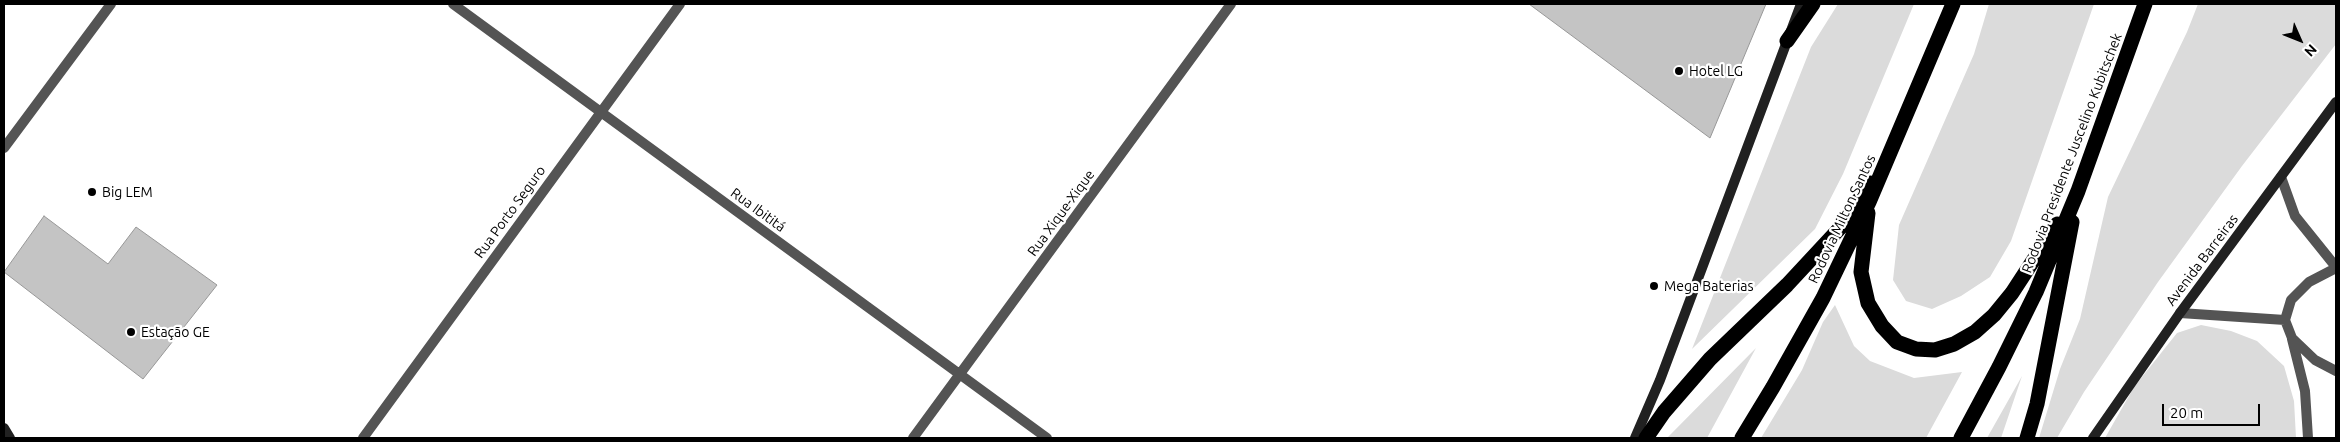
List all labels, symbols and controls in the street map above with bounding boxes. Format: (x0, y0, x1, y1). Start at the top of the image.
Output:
north arrow (2275, 15, 2325, 65)
street label: Rodovia Presidente Juscelino Kubitschek (2018, 31, 2126, 275)
text: N (2301, 41, 2320, 60)
place label: Hotel LG (1689, 63, 1743, 79)
marker: Hotel LG (1673, 65, 1685, 77)
street label: Rodovia Milton Santos (1805, 152, 1879, 286)
street label: Rua Porto Seguro (471, 162, 549, 262)
street label: Rua Xique-Xique (1024, 166, 1098, 260)
place label: Big LEM (102, 184, 153, 200)
street label: Rua Ibititá (727, 184, 789, 236)
marker: Big LEM (86, 186, 98, 198)
street label: Avenida Barreiras (2162, 211, 2242, 309)
place label: Mega Baterias (1664, 278, 1754, 294)
marker: Mega Baterias (1648, 280, 1660, 292)
place label: Estação GE (141, 324, 210, 340)
marker: Estação GE (125, 326, 137, 338)
scale bar (2165, 394, 2262, 426)
text: 20 m (2170, 404, 2203, 421)

